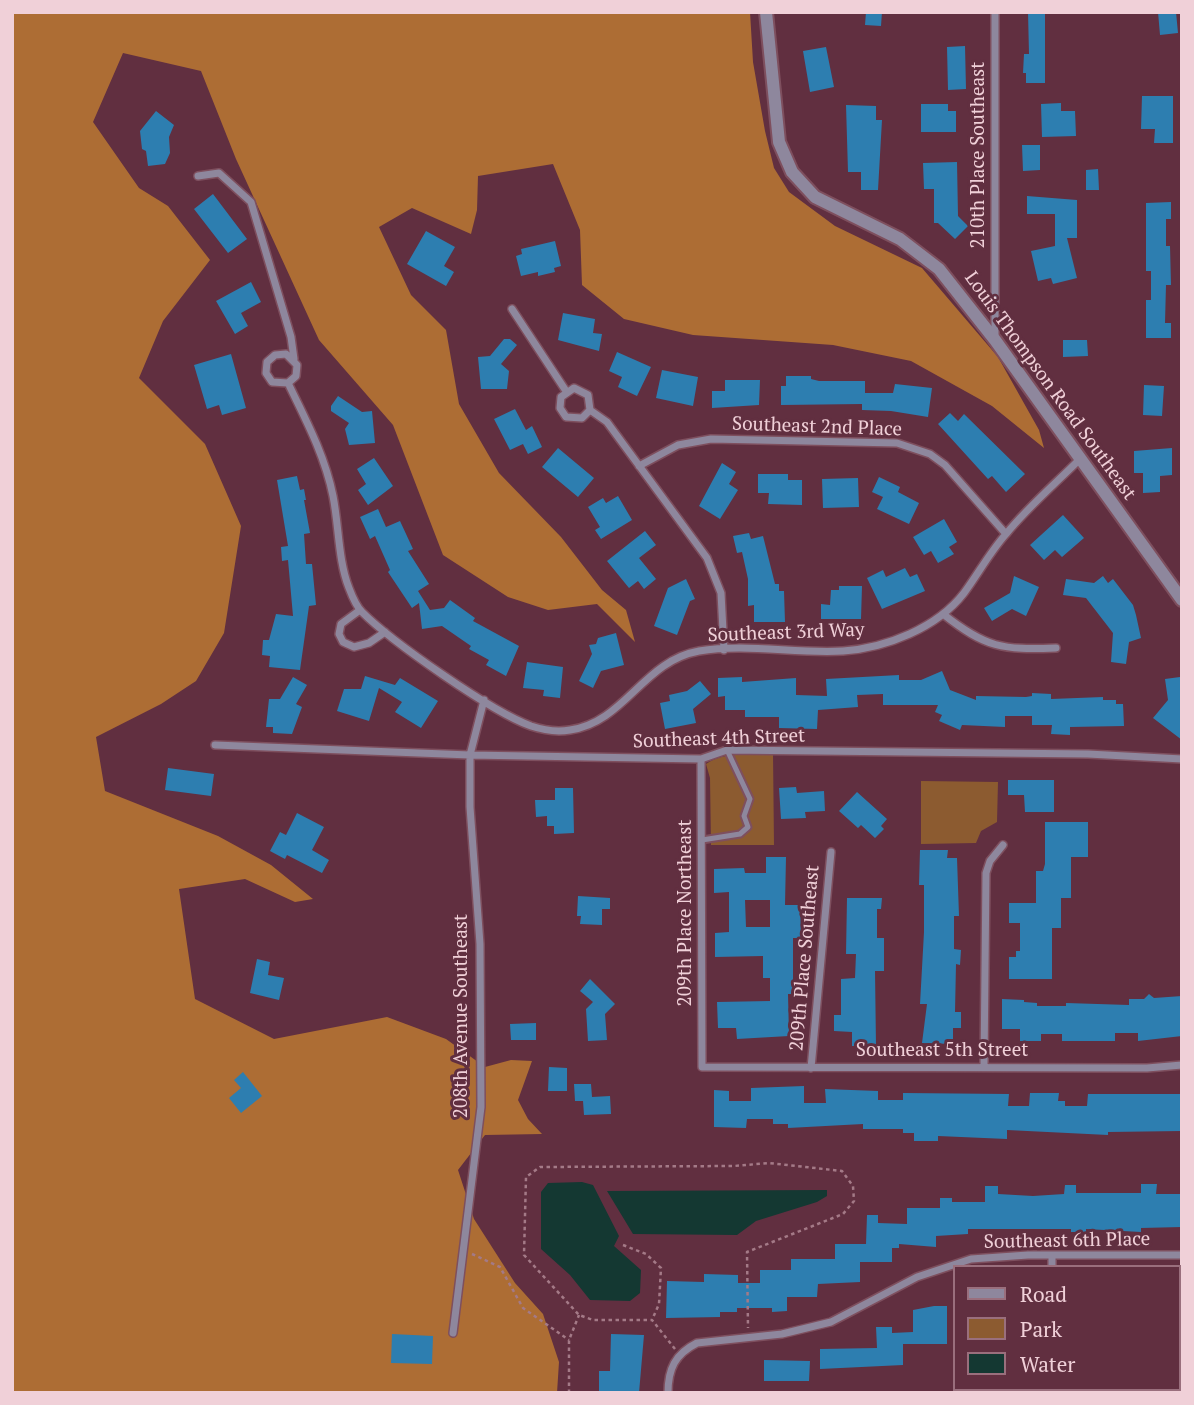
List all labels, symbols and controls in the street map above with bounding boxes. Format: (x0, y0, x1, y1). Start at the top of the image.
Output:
street label: 210th Place Southeast (968, 62, 990, 248)
street label: Louis Thompson Road Southeast (959, 267, 1141, 505)
street label: Southeast 2nd Place (732, 413, 902, 441)
street label: Southeast 3rd Way (707, 619, 865, 647)
street label: Southeast 4th Street (632, 725, 806, 753)
street label: 209th Place Northeast (675, 820, 697, 1006)
street label: 209th Place Southeast (786, 864, 824, 1052)
street label: 208th Avenue Southeast (451, 914, 473, 1118)
street label: Southeast 5th Street (856, 1040, 1028, 1062)
street label: Southeast 6th Place (984, 1228, 1150, 1254)
legend (953, 1265, 1180, 1391)
text: Road (1020, 1280, 1067, 1308)
text: Park (1020, 1315, 1062, 1343)
text: Water (1020, 1350, 1075, 1378)

